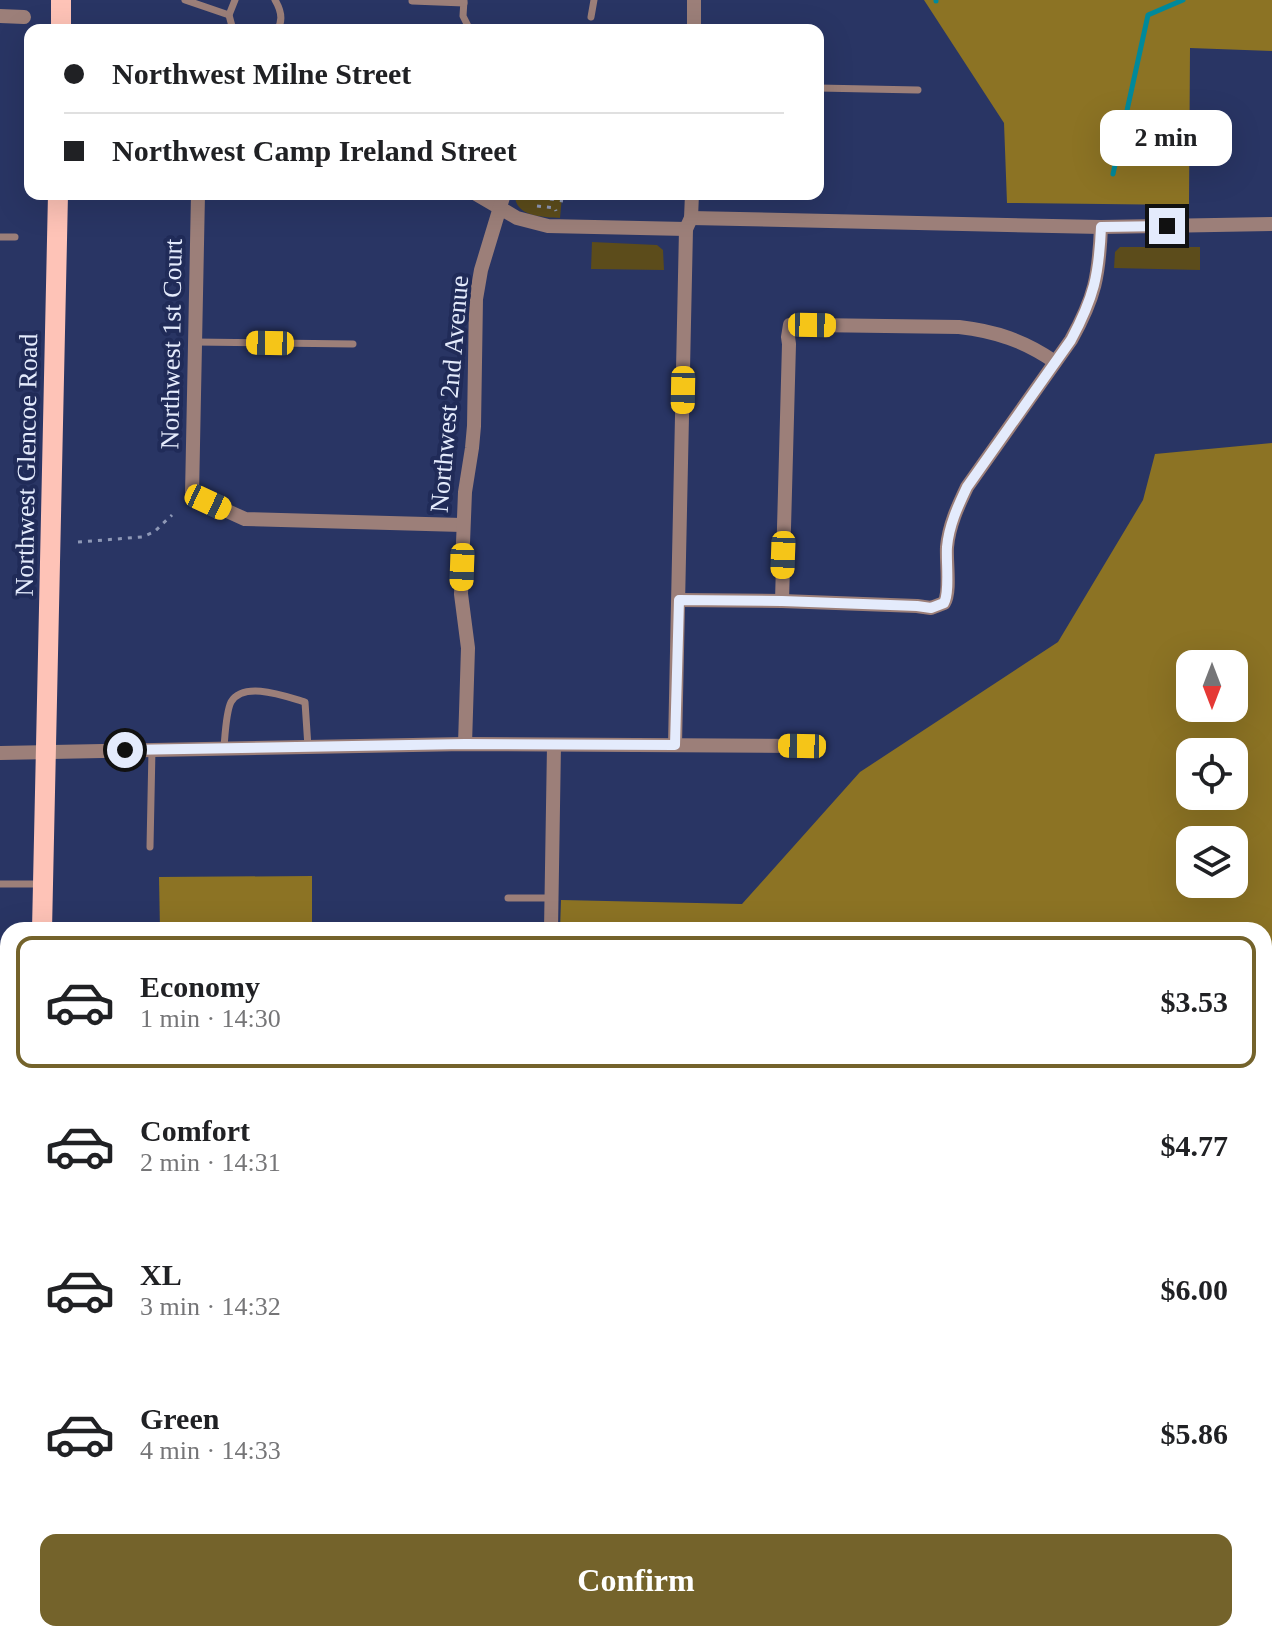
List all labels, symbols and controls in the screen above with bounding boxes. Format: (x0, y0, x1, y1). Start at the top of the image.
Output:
text: Northwest Milne Street (112, 57, 411, 90)
callout: 2 min (1101, 110, 1233, 166)
text: 2 min (1135, 123, 1197, 152)
text: Northwest Camp Ireland Street (112, 134, 517, 167)
route end (1149, 208, 1185, 244)
street label: Northwest 1st Court (155, 238, 188, 450)
street label: Northwest 2nd Avenue (425, 274, 474, 514)
car (788, 313, 836, 337)
car (246, 331, 294, 355)
street label: Northwest Glencoe Road (10, 333, 43, 597)
car (671, 366, 695, 414)
car (181, 481, 235, 523)
car (770, 531, 796, 579)
car (449, 543, 475, 591)
north arrow (1176, 650, 1248, 722)
map controls (1176, 650, 1248, 898)
route start (107, 732, 143, 768)
car (778, 734, 826, 758)
button: locate (1176, 738, 1248, 810)
button: layers (1176, 826, 1248, 898)
icon: car (44, 966, 116, 1038)
text: Economy (140, 970, 260, 1003)
text: $3.53 (1161, 985, 1228, 1018)
text: 1 min · 14:30 (140, 1004, 281, 1033)
icon: car (44, 1110, 116, 1182)
text: Comfort (140, 1114, 250, 1147)
text: $4.77 (1161, 1129, 1228, 1162)
text: 2 min · 14:31 (140, 1148, 281, 1177)
icon: car (44, 1254, 116, 1326)
text: XL (140, 1258, 182, 1291)
text: $6.00 (1161, 1273, 1228, 1306)
text: 3 min · 14:32 (140, 1292, 281, 1321)
icon: car (44, 1398, 116, 1470)
text: Green (140, 1402, 219, 1435)
text: $5.86 (1161, 1417, 1228, 1450)
text: 4 min · 14:33 (140, 1436, 281, 1465)
button: Confirm (40, 1534, 1232, 1626)

